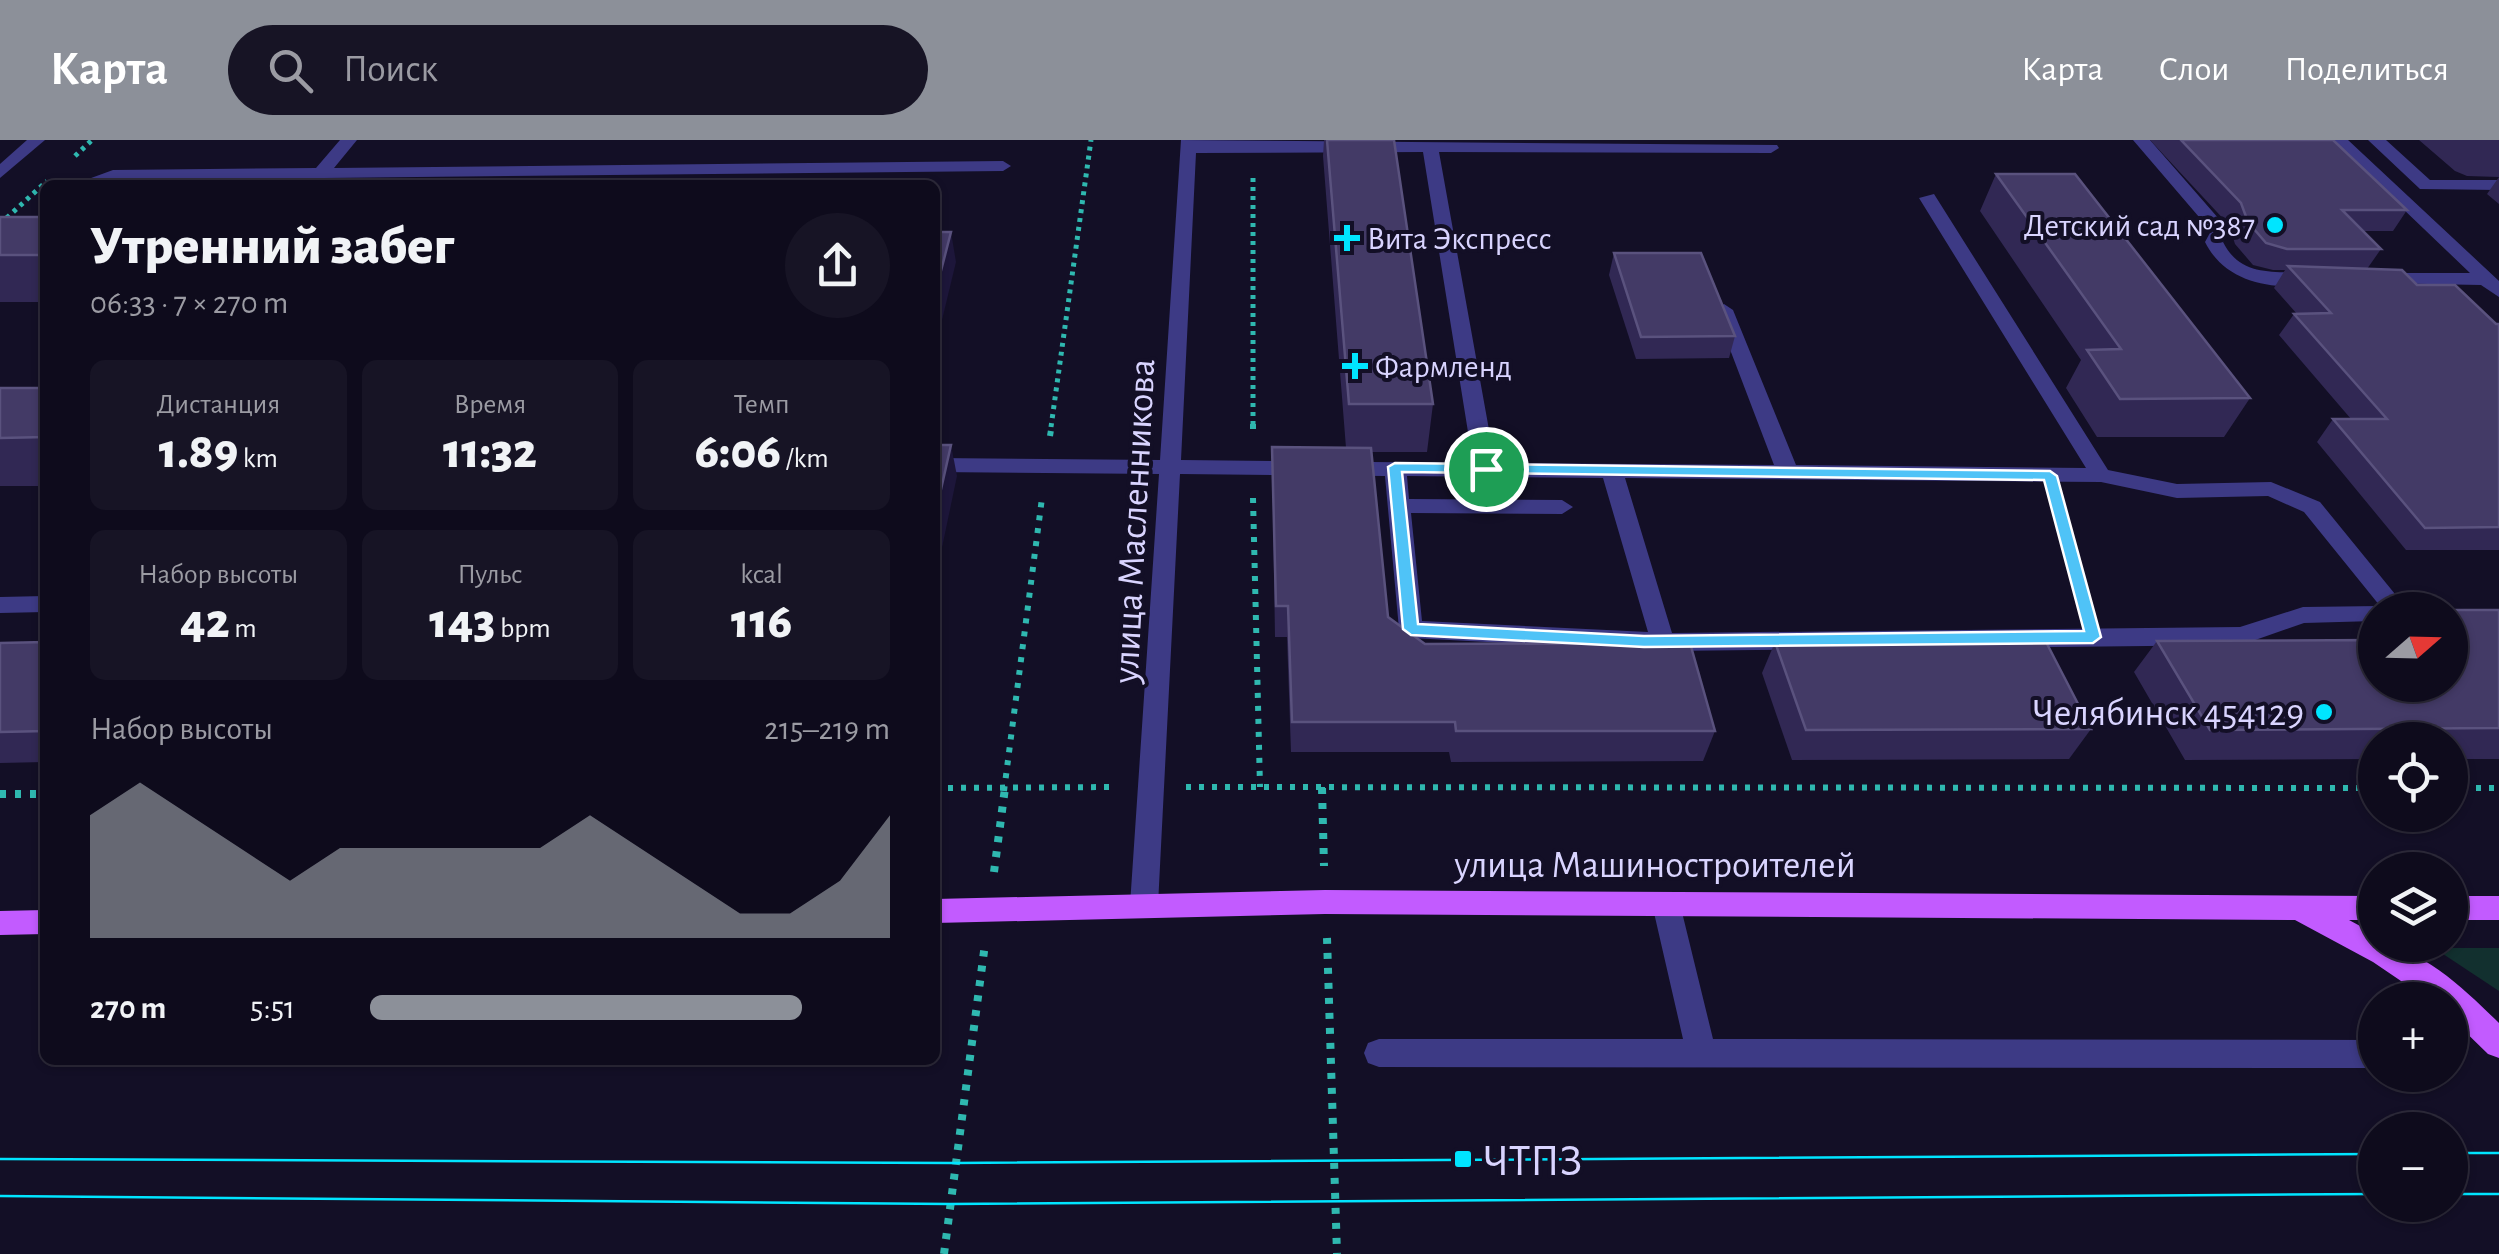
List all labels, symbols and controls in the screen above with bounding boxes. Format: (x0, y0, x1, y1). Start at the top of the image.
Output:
search box (228, 25, 928, 115)
icon: search (263, 43, 318, 98)
text: Карта (50, 46, 168, 94)
text: Поиск (343, 51, 438, 89)
text: Карта (2021, 52, 2103, 87)
text: Слои (2158, 52, 2230, 87)
text: Поделиться (2285, 52, 2449, 87)
place label: Детский сад №387 (2024, 210, 2255, 242)
button: share (785, 213, 890, 318)
marker: Детский сад №387 (2264, 214, 2286, 236)
text: Утренний забег (90, 219, 454, 274)
place label: Вита Экспресс (1367, 223, 1552, 255)
marker: Вита Экспресс (1336, 227, 1358, 249)
text: 06:33 · 7 × 270 m (90, 287, 288, 319)
place label: Фармленд (1375, 351, 1512, 383)
marker: Фармленд (1344, 355, 1366, 377)
street label: улица Масленникова (1107, 358, 1162, 685)
text: Дистанция (156, 391, 280, 419)
text: Время (454, 391, 526, 419)
text: Темп (734, 391, 790, 419)
text: 1.89 (159, 427, 238, 477)
text: 11:32 (443, 427, 537, 477)
text: 6:06 (695, 427, 781, 477)
pin (1444, 427, 1529, 512)
icon: arrive (1459, 442, 1514, 497)
text: km (238, 445, 278, 473)
text: /km (781, 445, 829, 473)
text: Набор высоты (138, 561, 298, 589)
text: Пульс (457, 561, 523, 589)
text: kcal (740, 561, 783, 589)
north arrow (2358, 592, 2468, 702)
map controls (2358, 592, 2468, 1222)
text: 42 (180, 597, 230, 647)
text: 143 (429, 597, 495, 647)
text: 116 (731, 597, 792, 647)
text: m (230, 615, 257, 643)
text: bpm (495, 615, 551, 643)
place label: Челябинск 454129 (2032, 695, 2304, 733)
marker: Челябинск 454129 (2313, 701, 2335, 723)
text: Набор высоты (90, 713, 273, 745)
text: 215–219 m (764, 713, 890, 745)
button: locate (2358, 722, 2468, 832)
street label: улица Машиностроителей (1453, 847, 1856, 885)
button: layers (2358, 852, 2468, 962)
button: + (2358, 982, 2468, 1092)
text: 270 m (90, 992, 166, 1024)
text: 5:51 (250, 992, 295, 1024)
button: − (2358, 1112, 2468, 1222)
place label: ЧТПЗ (1483, 1139, 1583, 1184)
marker: ЧТПЗ (1452, 1148, 1474, 1170)

